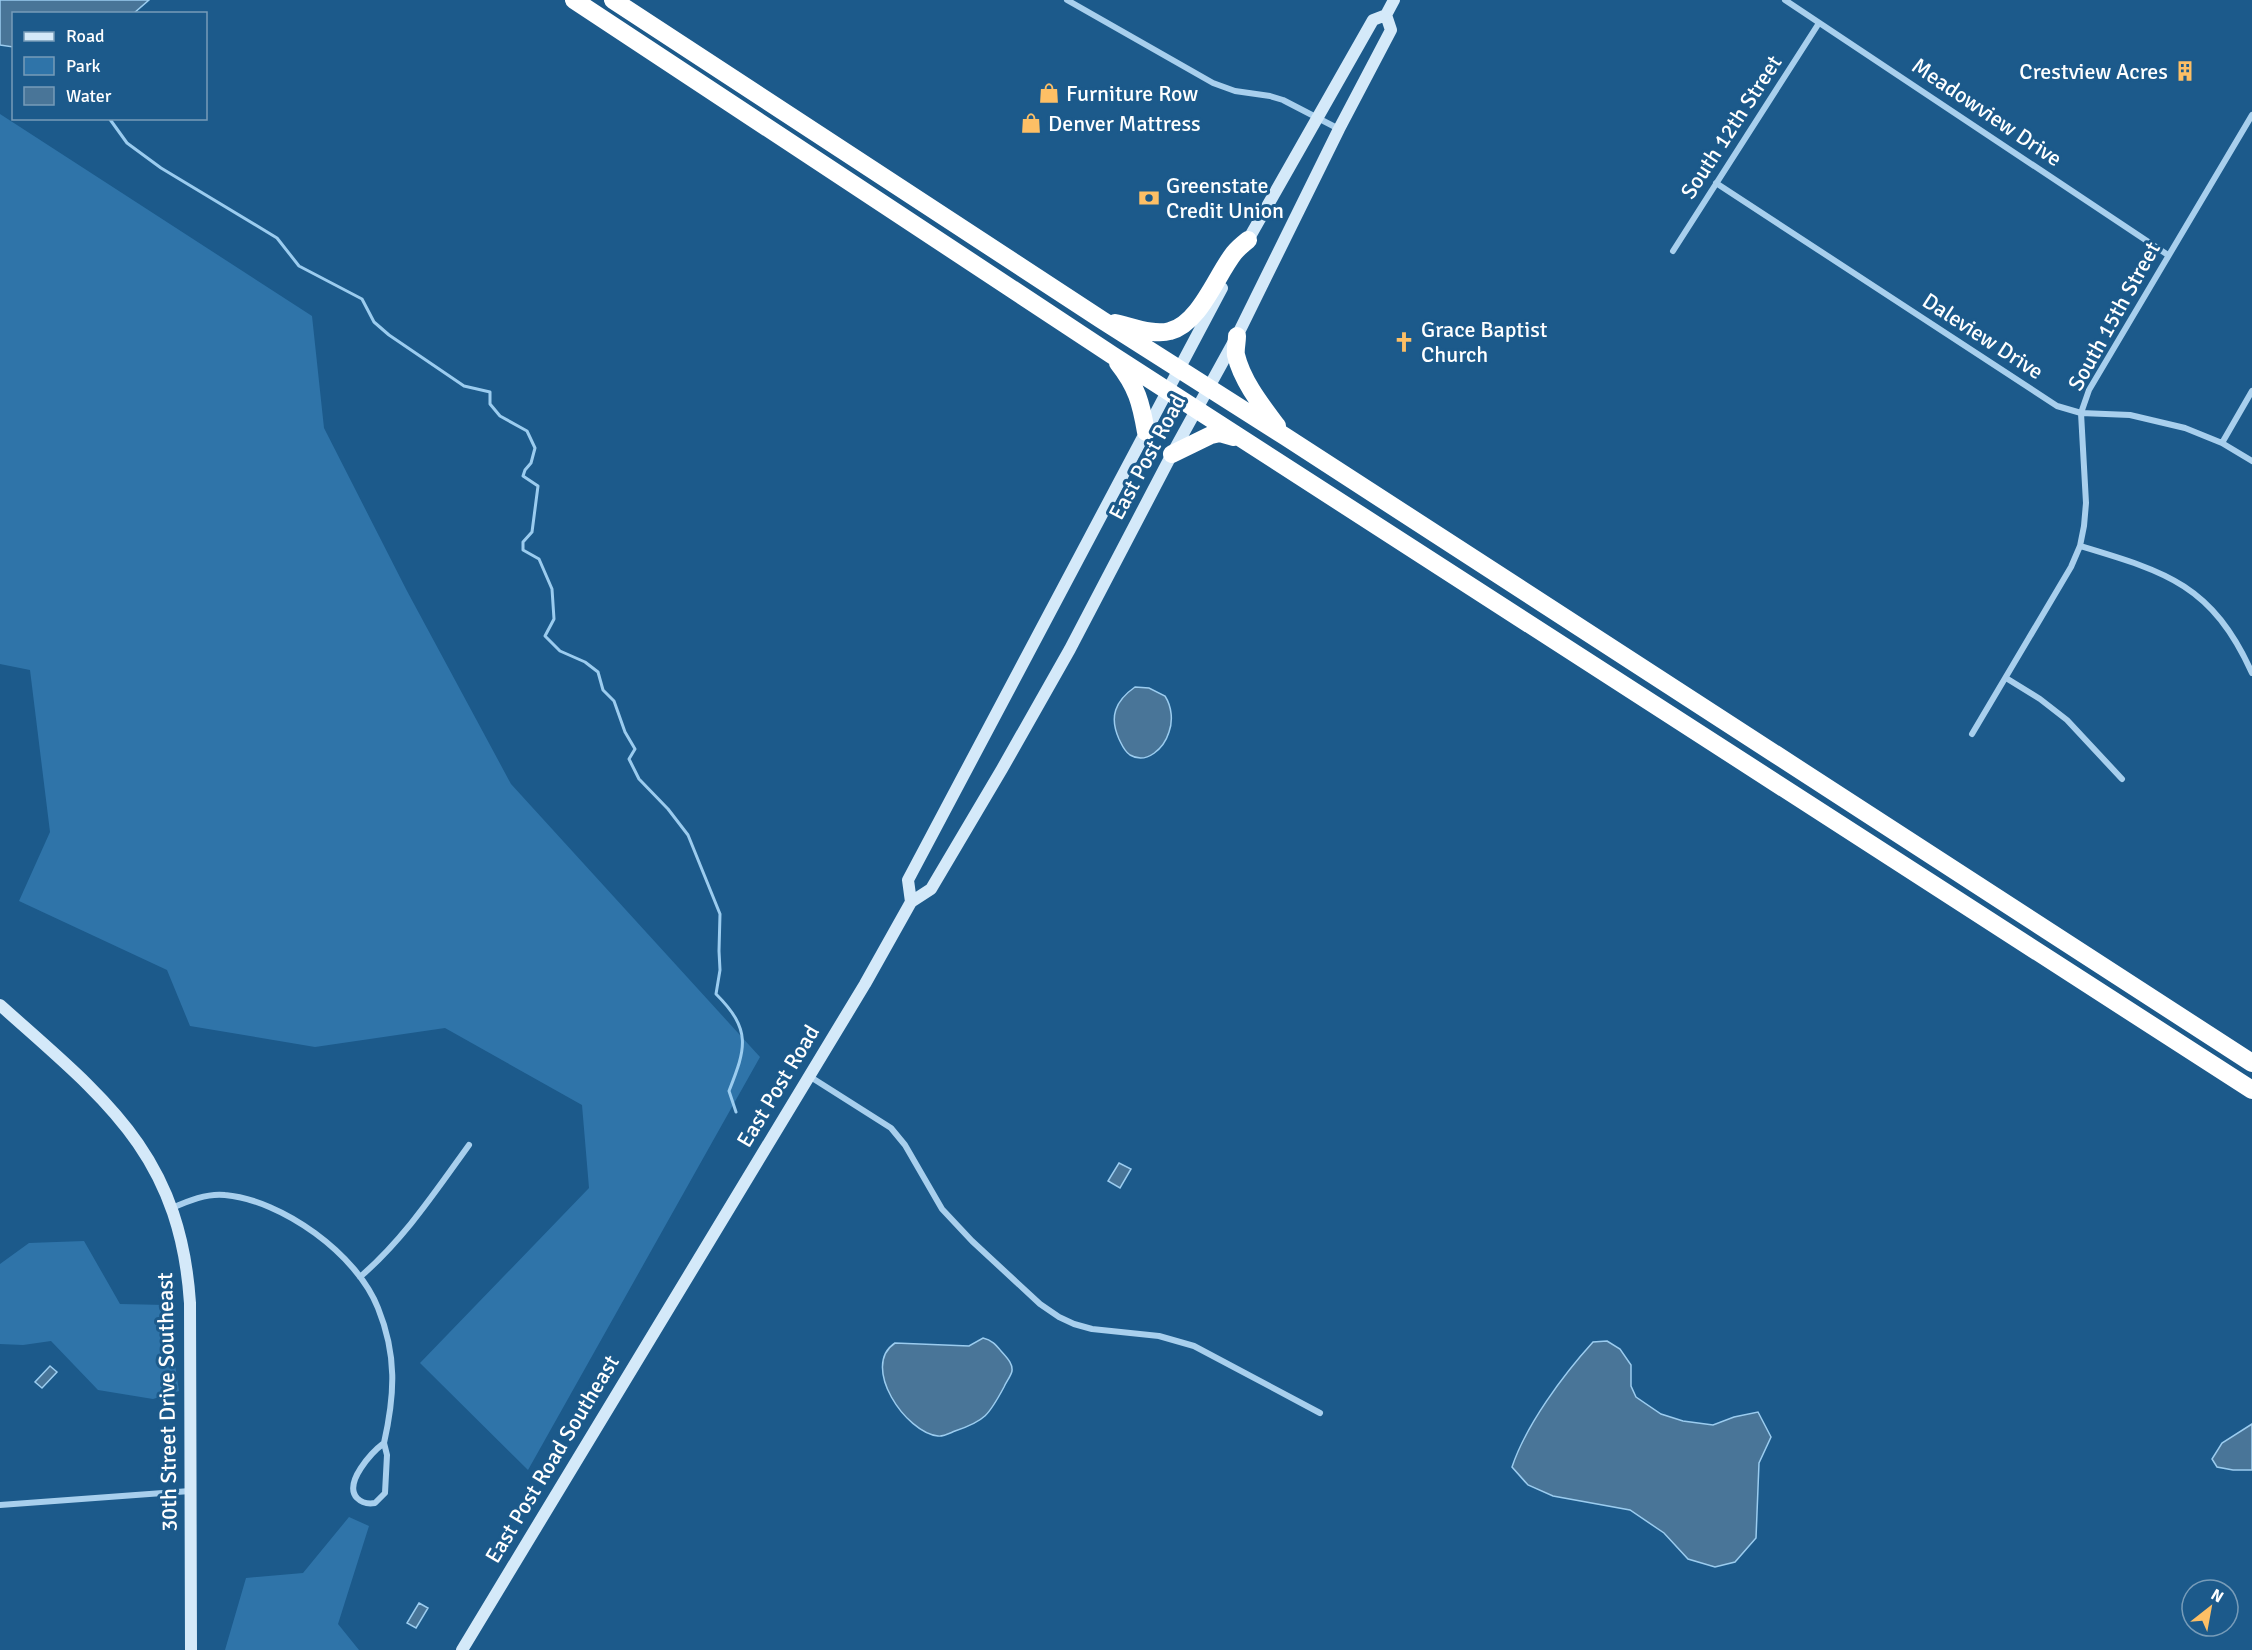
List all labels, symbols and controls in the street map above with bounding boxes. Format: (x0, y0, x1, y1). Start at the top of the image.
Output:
legend (12, 12, 207, 120)
text: Road (66, 25, 105, 47)
street label: South 12th Street (1675, 50, 1788, 204)
street label: Meadowview Drive (1907, 52, 2067, 172)
text: Park (66, 55, 101, 77)
place label: Crestview Acres (2019, 58, 2168, 85)
building icon: Crestview Acres (2173, 59, 2197, 83)
place label: Furniture Row (1066, 80, 1198, 107)
shop icon: Furniture Row (1037, 81, 1061, 105)
text: Water (66, 85, 112, 107)
place label: Denver Mattress (1048, 110, 1201, 137)
shop icon: Denver Mattress (1019, 111, 1043, 135)
place label: Greenstate Credit Union (1166, 172, 1284, 224)
bank icon: Greenstate Credit Union (1137, 186, 1161, 210)
street label: South 15th Street (2062, 237, 2166, 395)
street label: Daleview Drive (1918, 287, 2048, 385)
place label: Grace Baptist Church (1421, 316, 1548, 368)
church icon: Grace Baptist Church (1392, 330, 1416, 354)
street label: East Post Road (1103, 390, 1191, 524)
street label: East Post Road (731, 1020, 825, 1152)
street label: 30th Street Drive Southeast (151, 1272, 183, 1532)
street label: East Post Road Southeast (479, 1350, 625, 1568)
north arrow (2180, 1578, 2240, 1638)
text: N (2207, 1585, 2227, 1607)

